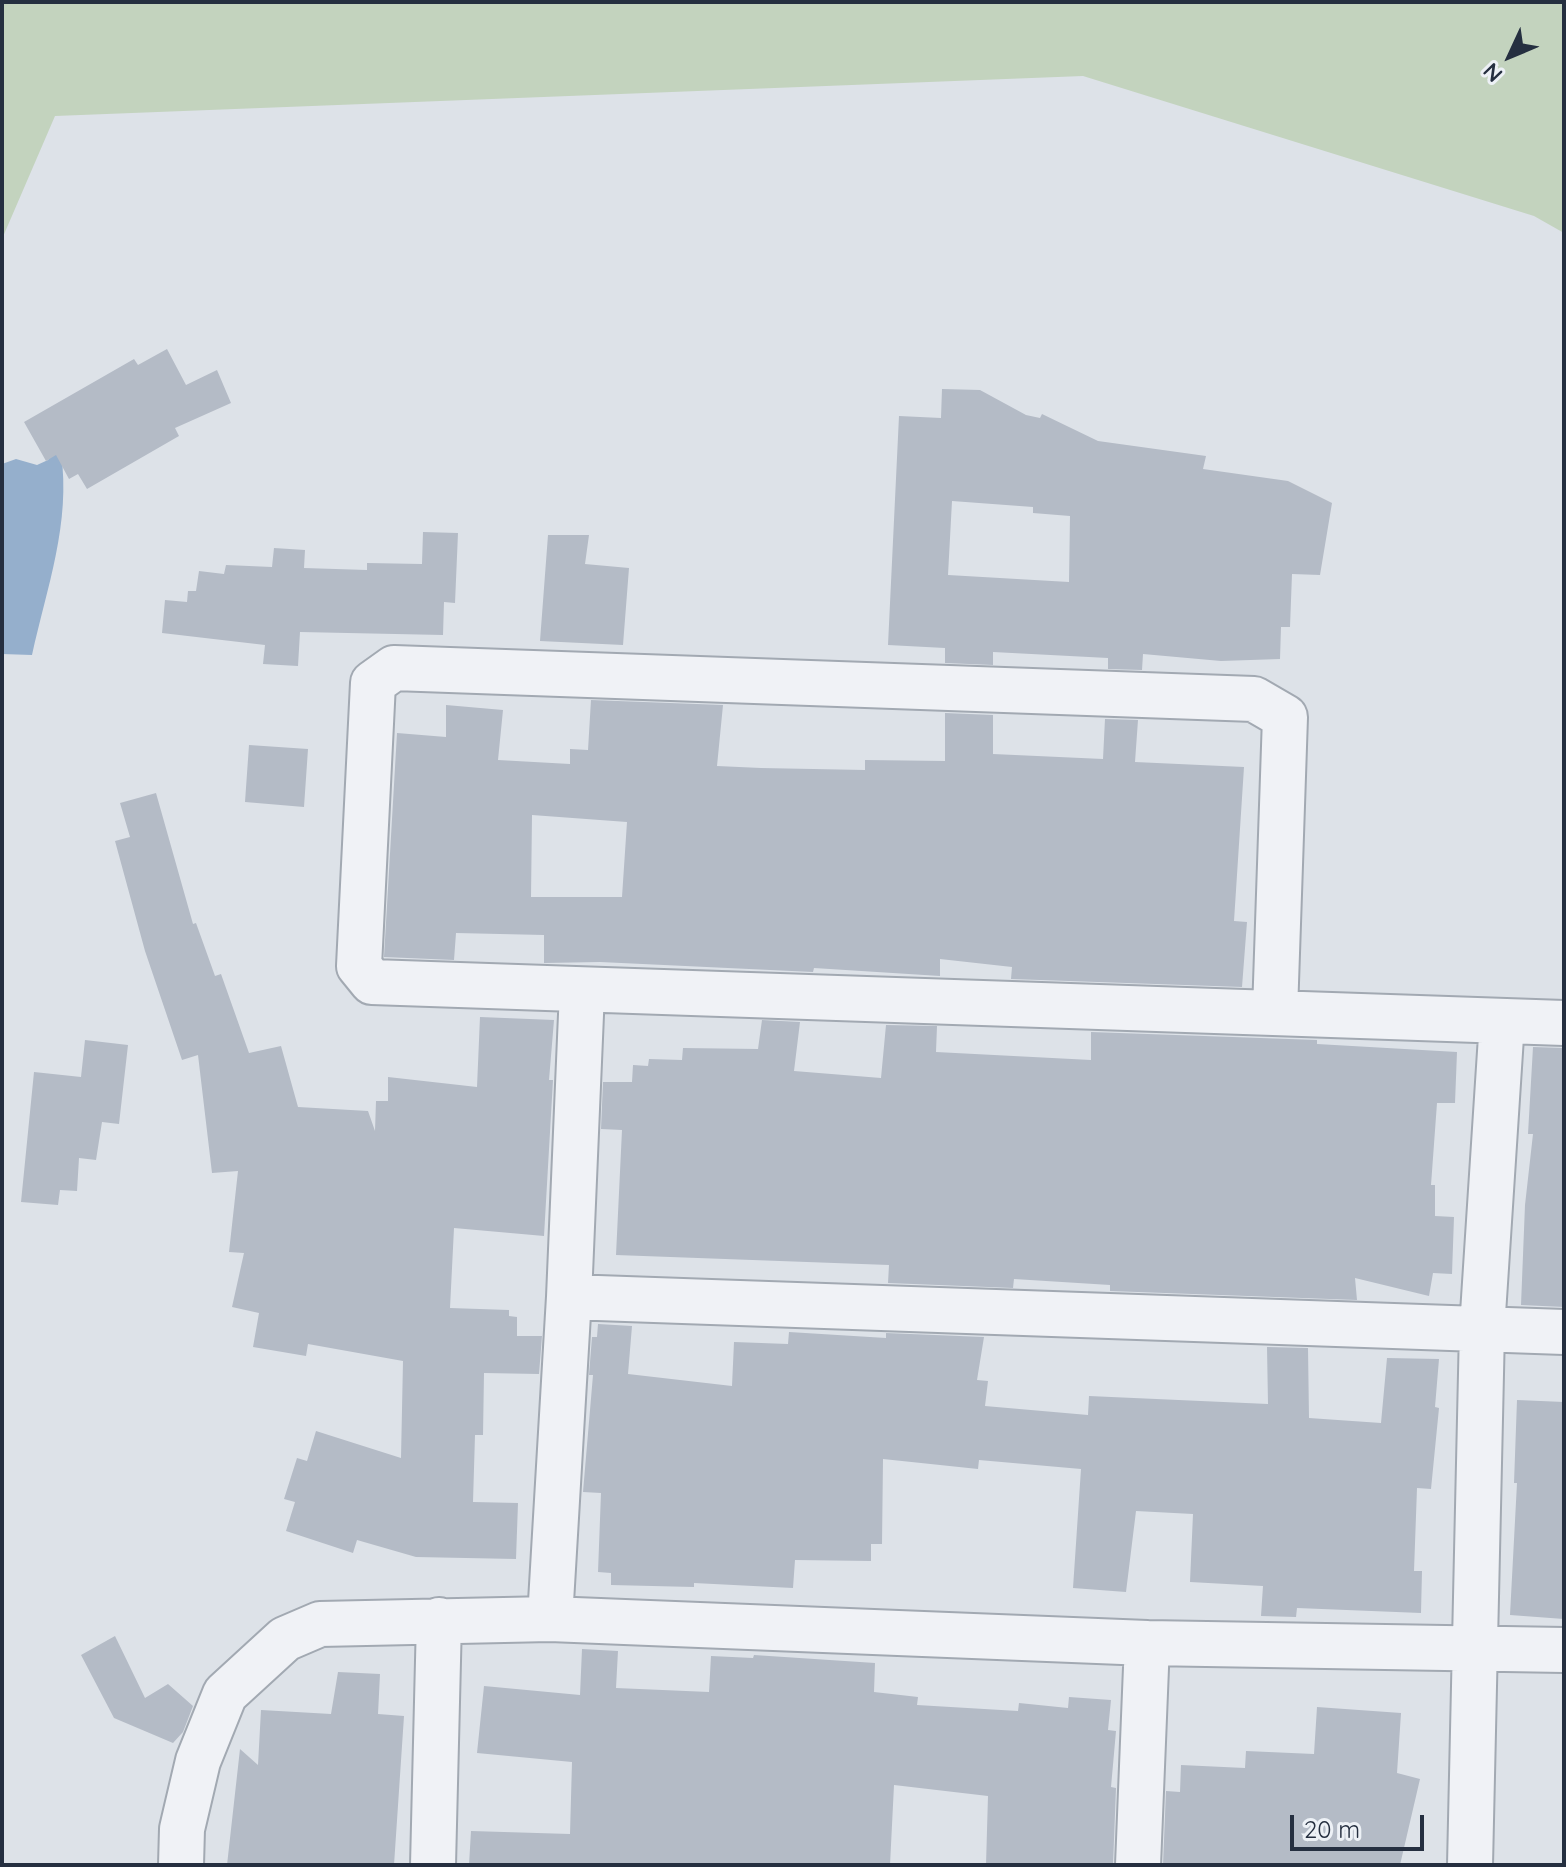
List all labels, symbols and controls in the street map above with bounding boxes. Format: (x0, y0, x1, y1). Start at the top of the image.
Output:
north arrow (1470, 16, 1550, 96)
text: N (1477, 57, 1508, 88)
scale bar (1294, 1799, 1428, 1849)
text: 20 m (1304, 1814, 1360, 1844)

